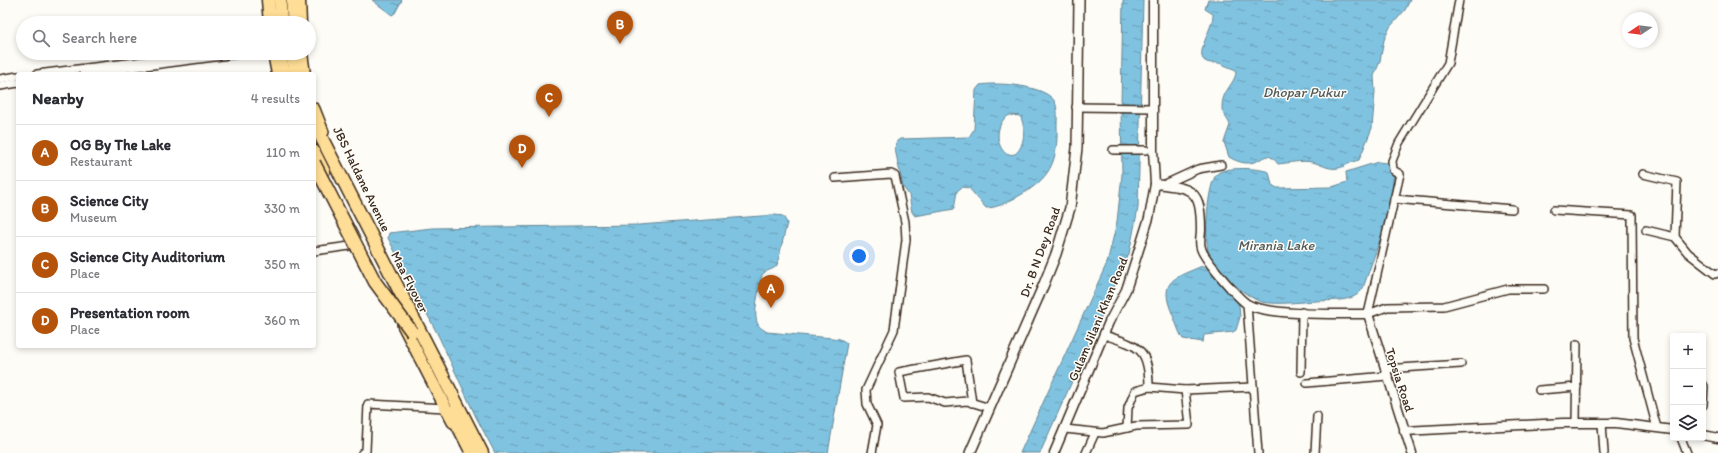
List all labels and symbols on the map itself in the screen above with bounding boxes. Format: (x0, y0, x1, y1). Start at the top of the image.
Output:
pin: B (607, 11, 633, 44)
north arrow (1622, 12, 1658, 48)
pin: C (536, 84, 562, 117)
water label: Dhopar Pukur (1263, 84, 1347, 101)
street label: JBS Haldane Avenue (330, 124, 394, 234)
pin: D (509, 135, 535, 168)
street label: Dr. B N Dey Road (1017, 205, 1063, 299)
water label: Mirania Lake (1238, 237, 1315, 254)
your location (849, 246, 869, 266)
street label: Maa Flyover (388, 249, 432, 316)
street label: Gulam Jilani Khan Road (1065, 255, 1131, 383)
pin: A (758, 275, 784, 308)
street label: Topsia Road (1383, 346, 1417, 414)

